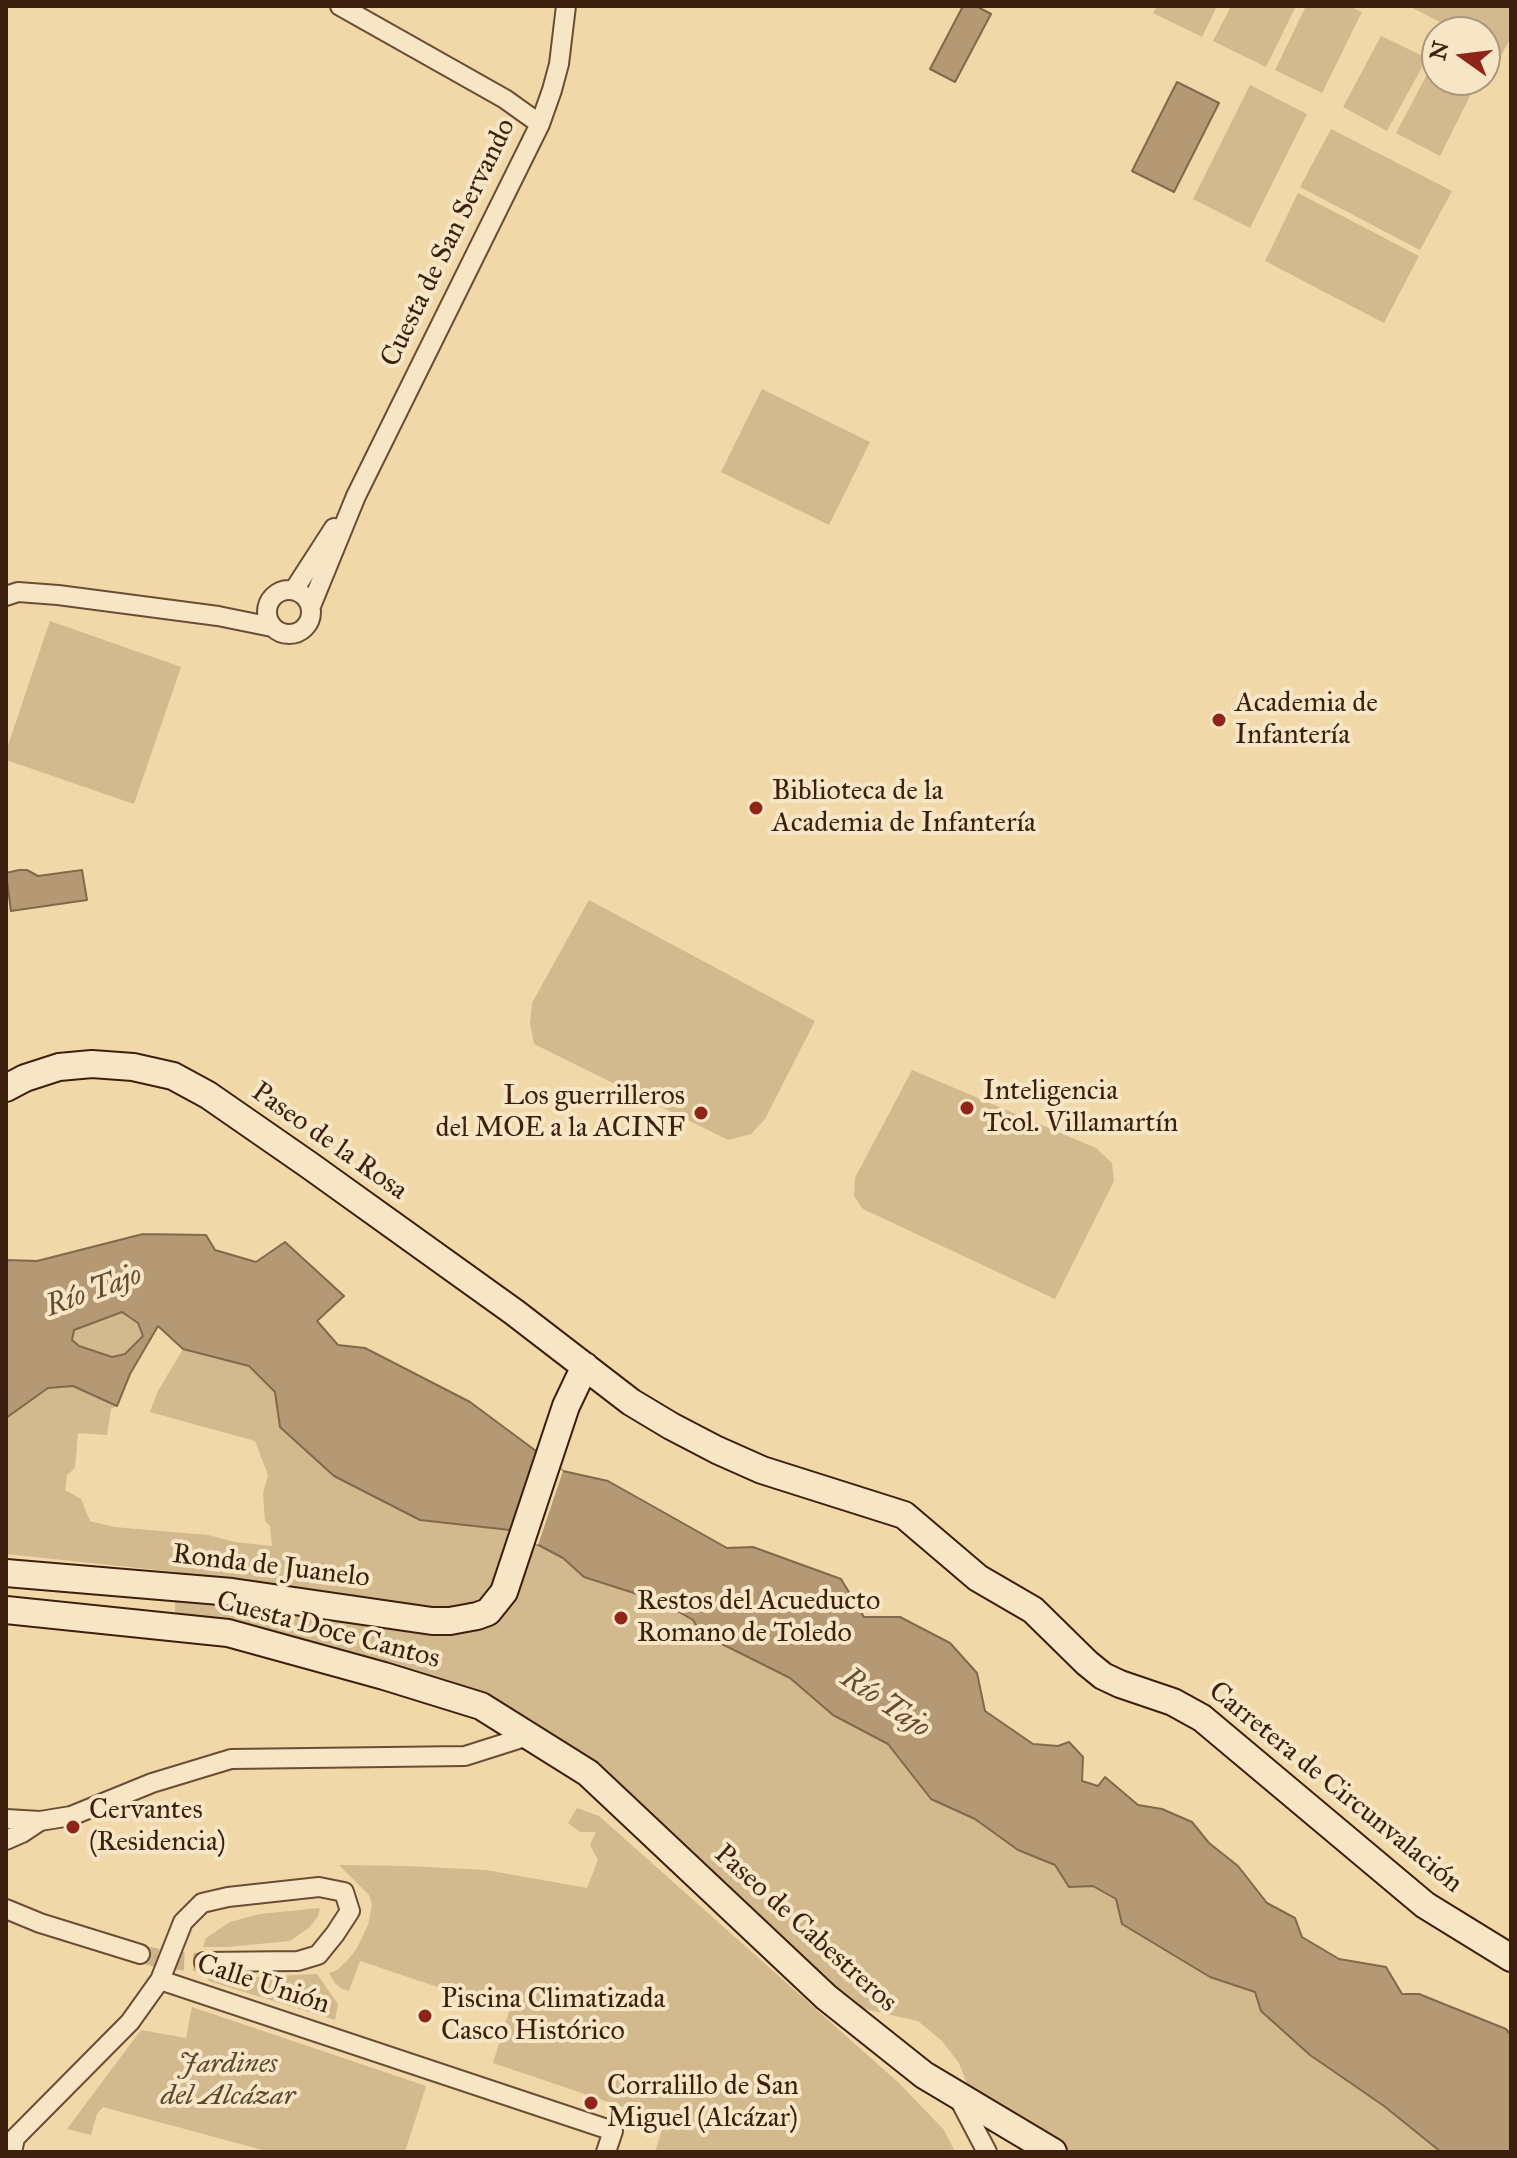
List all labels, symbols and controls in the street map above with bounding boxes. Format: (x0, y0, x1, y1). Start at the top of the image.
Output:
north arrow (1421, 16, 1501, 96)
text: N (1424, 38, 1455, 63)
street label: Cuesta de San Servando (374, 113, 524, 373)
place label: Academia de Infantería (1235, 687, 1378, 753)
marker: Academia de Infantería (1210, 711, 1228, 729)
place label: Biblioteca de la Academia de Infantería (772, 775, 1036, 841)
marker: Biblioteca de la Academia de Infantería (747, 799, 765, 817)
place label: Inteligencia Tcol. Villamartín (983, 1075, 1178, 1141)
street label: Paseo de la Rosa (245, 1076, 413, 1208)
place label: Los guerrilleros del MOE a la ACINF (435, 1080, 685, 1146)
marker: Inteligencia Tcol. Villamartín (958, 1099, 976, 1117)
marker: Los guerrilleros del MOE a la ACINF (692, 1104, 710, 1122)
water label: Río Tajo (41, 1258, 147, 1326)
street label: Ronda de Juanelo (170, 1538, 372, 1596)
street label: Cuesta Doce Cantos (213, 1585, 443, 1677)
place label: Restos del Acueducto Romano de Toledo (637, 1585, 880, 1651)
marker: Restos del Acueducto Romano de Toledo (612, 1609, 630, 1627)
water label: Río Tajo (834, 1661, 936, 1747)
street label: Carretera de Circunvalación (1201, 1675, 1469, 1901)
place label: Cervantes (Residencia) (89, 1794, 226, 1860)
marker: Cervantes (Residencia) (64, 1818, 82, 1836)
street label: Paseo de Cabestreros (707, 1838, 903, 2020)
street label: Calle Unión (193, 1948, 333, 2022)
place label: Piscina Climatizada Casco Histórico (441, 1983, 665, 2049)
marker: Piscina Climatizada Casco Histórico (416, 2007, 434, 2025)
park label: Jardines del Alcázar (161, 2048, 295, 2114)
place label: Corralillo de San Miguel (Alcázar) (607, 2070, 799, 2136)
marker: Corralillo de San Miguel (Alcázar) (582, 2094, 600, 2112)

